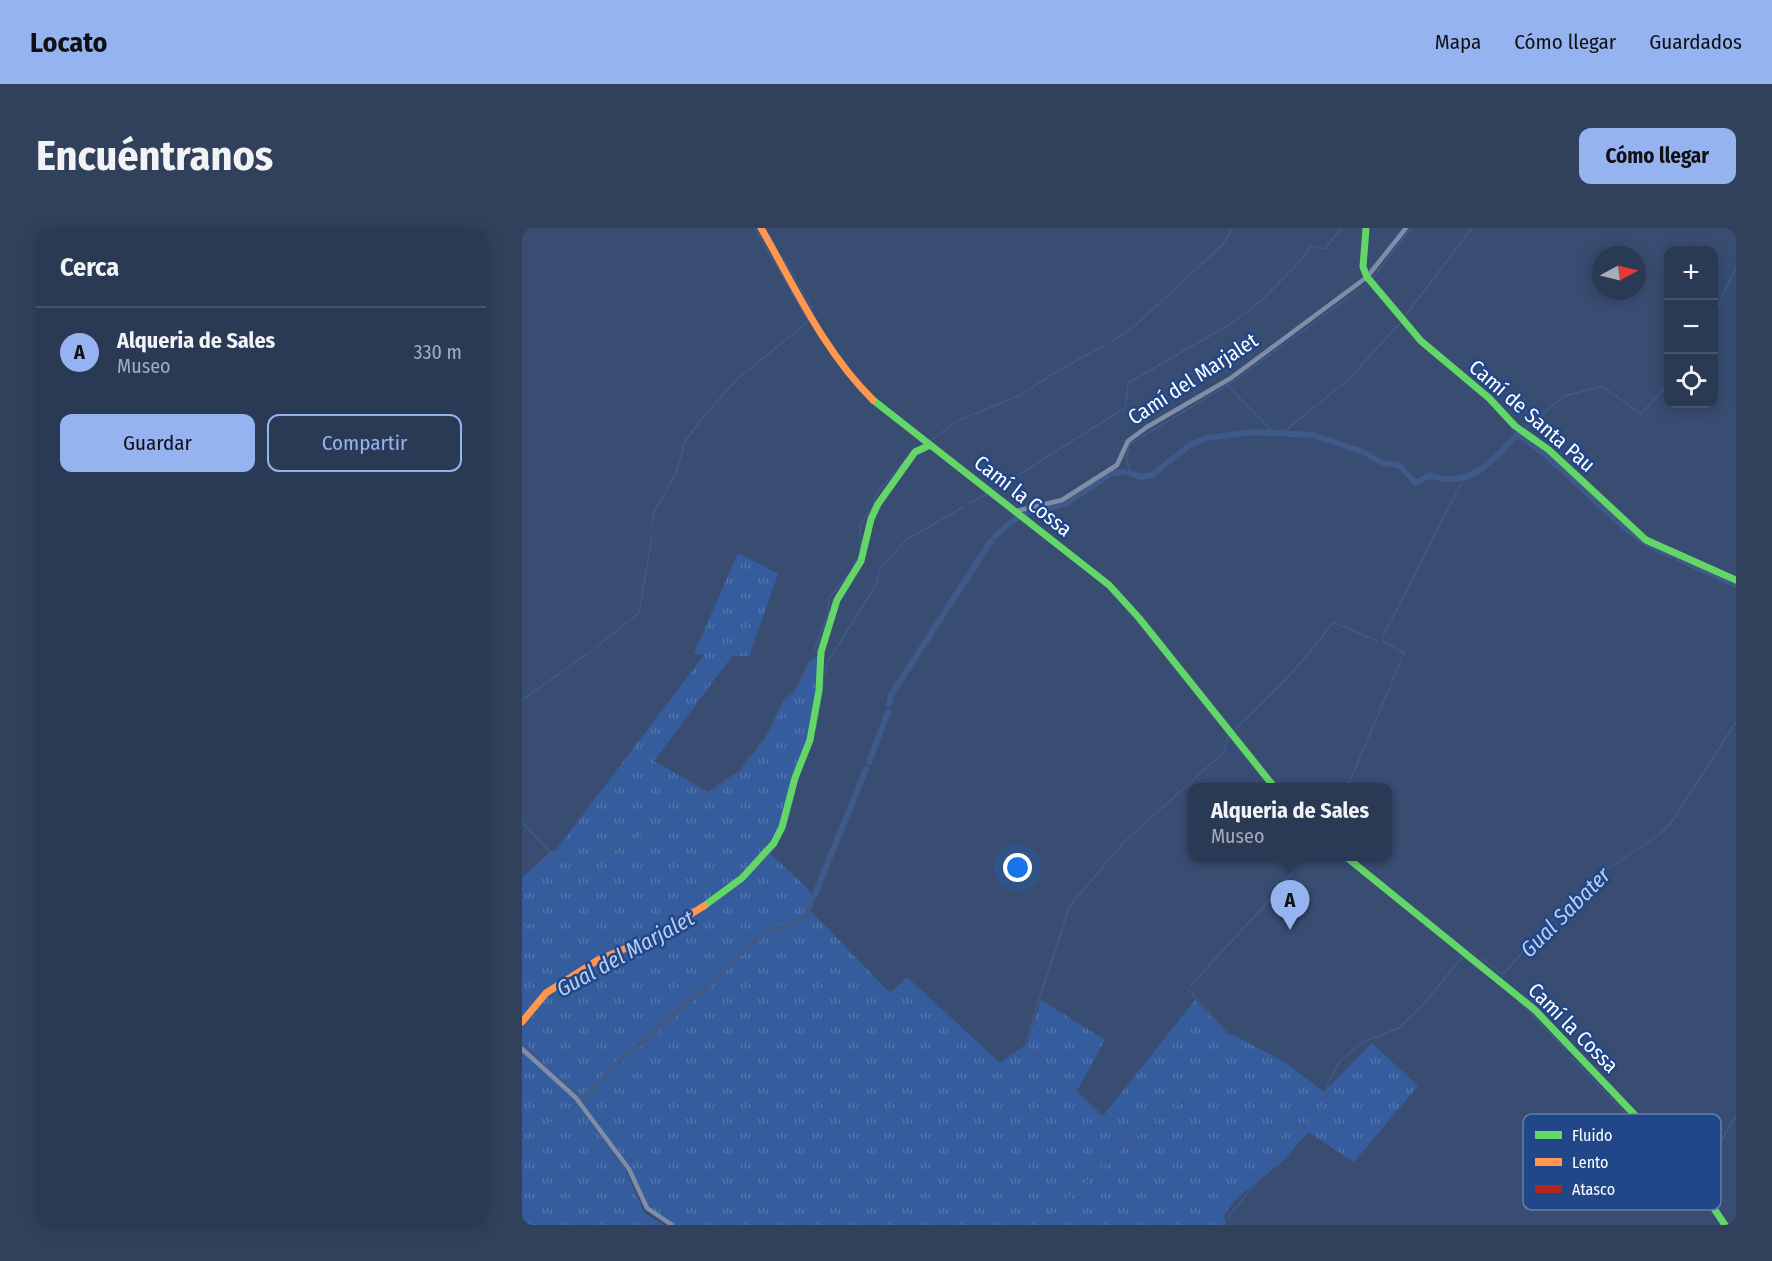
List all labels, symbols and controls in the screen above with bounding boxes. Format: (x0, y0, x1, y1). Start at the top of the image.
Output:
text: Locato (30, 26, 108, 59)
text: Mapa (1435, 29, 1481, 55)
text: Cómo llegar (1514, 29, 1616, 55)
text: Guardados (1649, 29, 1742, 55)
button: Cómo llegar (1579, 128, 1736, 184)
text: Encuéntranos (36, 131, 273, 181)
north arrow (1592, 246, 1646, 300)
map controls (1664, 246, 1718, 408)
button: + (1664, 246, 1718, 300)
text: Cerca (60, 252, 119, 283)
button: − (1664, 300, 1718, 354)
text: Alqueria de Sales (117, 327, 275, 354)
street label: Camí del Marjalet (1123, 327, 1263, 431)
text: A (74, 340, 85, 364)
text: 330 m (413, 340, 462, 364)
text: Museo (117, 354, 171, 378)
street label: Camí de Santa Pau (1464, 354, 1600, 478)
button: locate (1664, 354, 1718, 408)
button: Guardar (60, 414, 255, 472)
button: Compartir (267, 414, 462, 472)
street label: Camí la Cossa (969, 450, 1077, 542)
popup (1188, 783, 1392, 861)
text: Alqueria de Sales (1211, 797, 1369, 824)
text: Museo (1211, 824, 1265, 848)
your location (1003, 853, 1032, 882)
water label: Gual Sabater (1515, 861, 1617, 963)
pin: A (1270, 880, 1310, 930)
water label: Gual del Marjalet (551, 904, 700, 1003)
street label: Camí la Cossa (1522, 977, 1624, 1079)
legend (1523, 1114, 1721, 1210)
text: Fluido (1572, 1126, 1612, 1145)
text: Lento (1572, 1153, 1608, 1172)
text: Atasco (1572, 1180, 1615, 1199)

